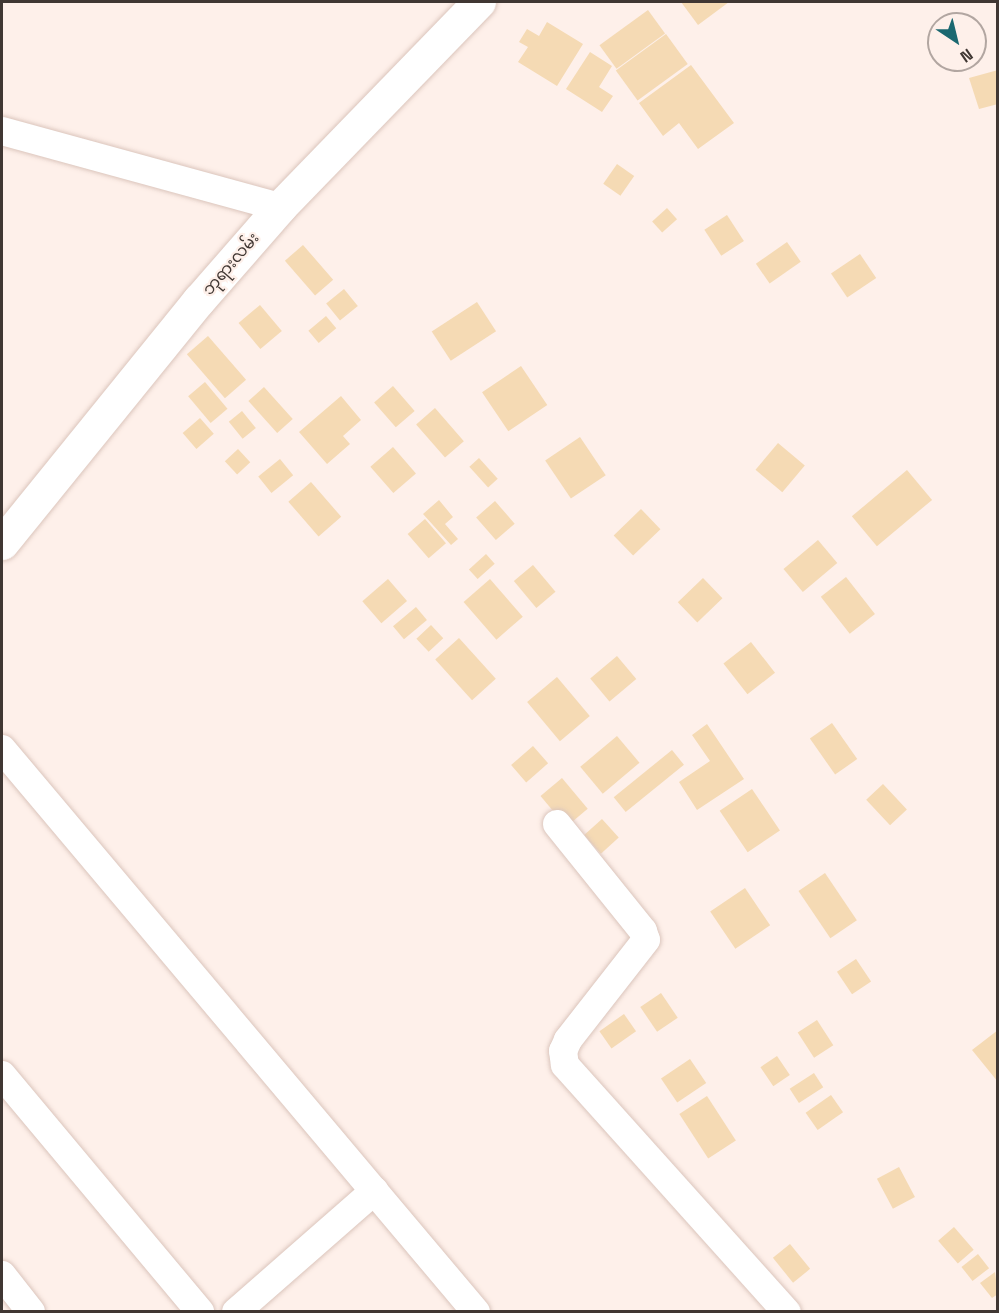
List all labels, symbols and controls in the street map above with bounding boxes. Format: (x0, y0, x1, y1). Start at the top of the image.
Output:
north arrow (927, 12, 987, 72)
text: N (956, 44, 977, 67)
street label: ဘုရားလမ်း (199, 229, 263, 299)

